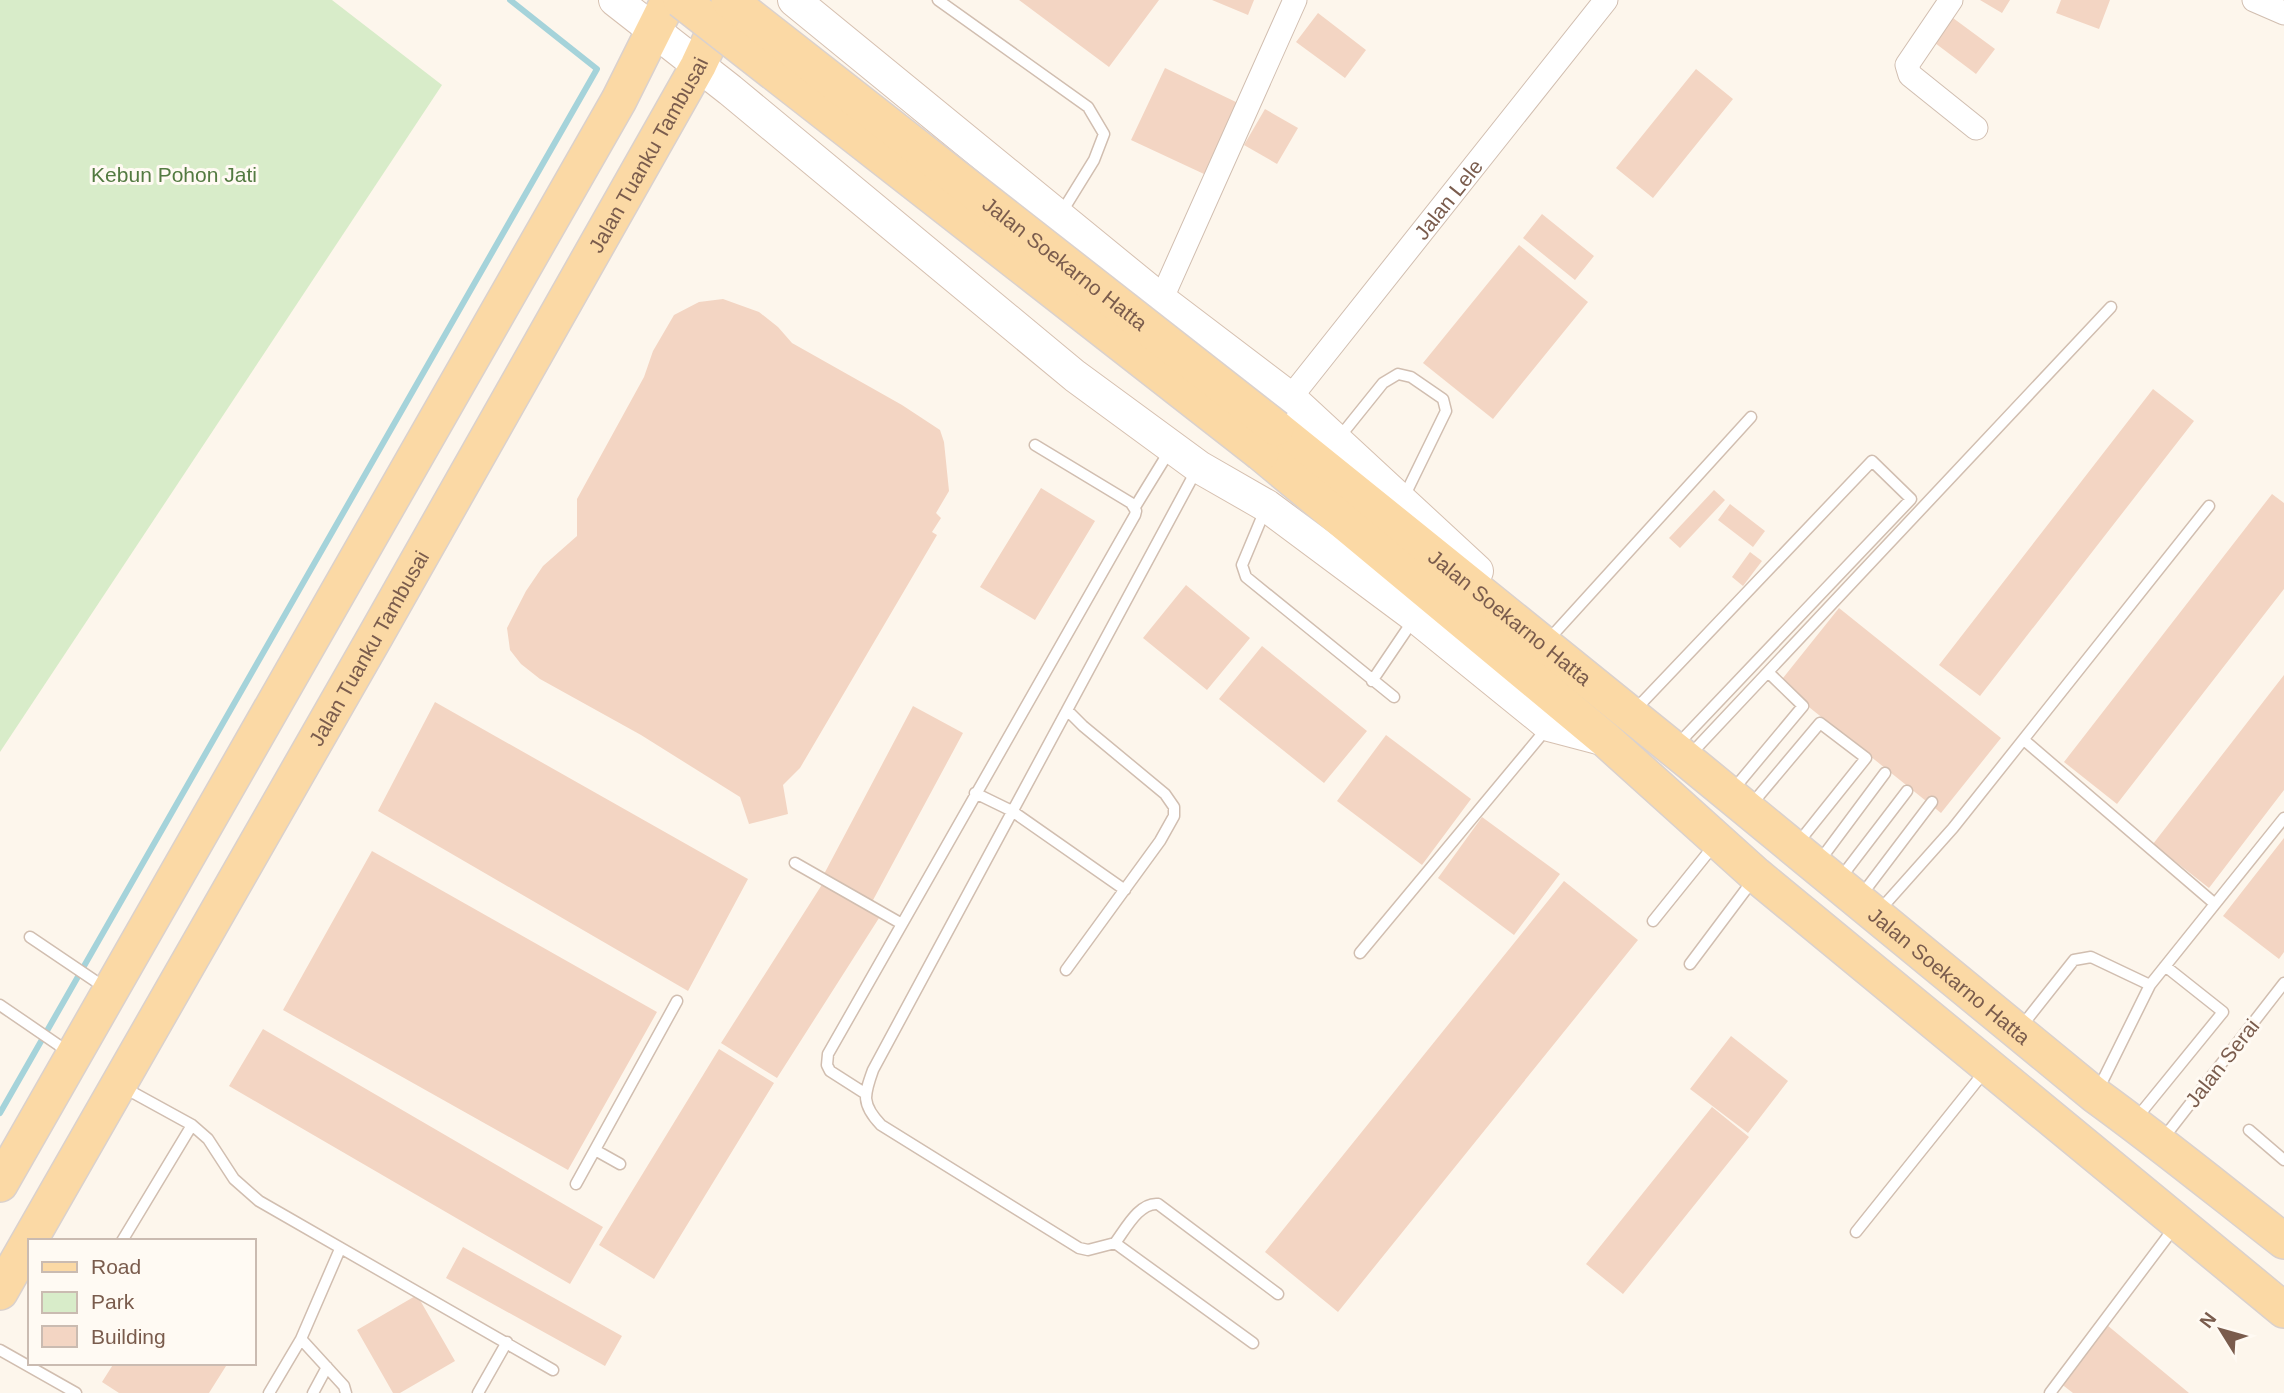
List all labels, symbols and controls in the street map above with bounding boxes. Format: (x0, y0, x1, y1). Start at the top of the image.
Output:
street label: Jalan Tuanku Tambusai (584, 53, 712, 256)
street label: Jalan Lele (1409, 154, 1487, 244)
park label: Kebun Pohon Jati (91, 163, 257, 186)
street label: Jalan Soekarno Hatta (979, 192, 1152, 335)
street label: Jalan Soekarno Hatta (1424, 545, 1596, 690)
street label: Jalan Tuanku Tambusai (304, 546, 433, 749)
street label: Jalan Soekarno Hatta (1864, 902, 2035, 1049)
street label: Jalan Serai (2181, 1015, 2263, 1111)
legend (28, 1239, 256, 1365)
text: Road (91, 1255, 141, 1278)
text: Park (91, 1290, 135, 1313)
north arrow (2186, 1295, 2256, 1365)
text: N (2195, 1308, 2220, 1332)
text: Building (91, 1325, 166, 1348)

